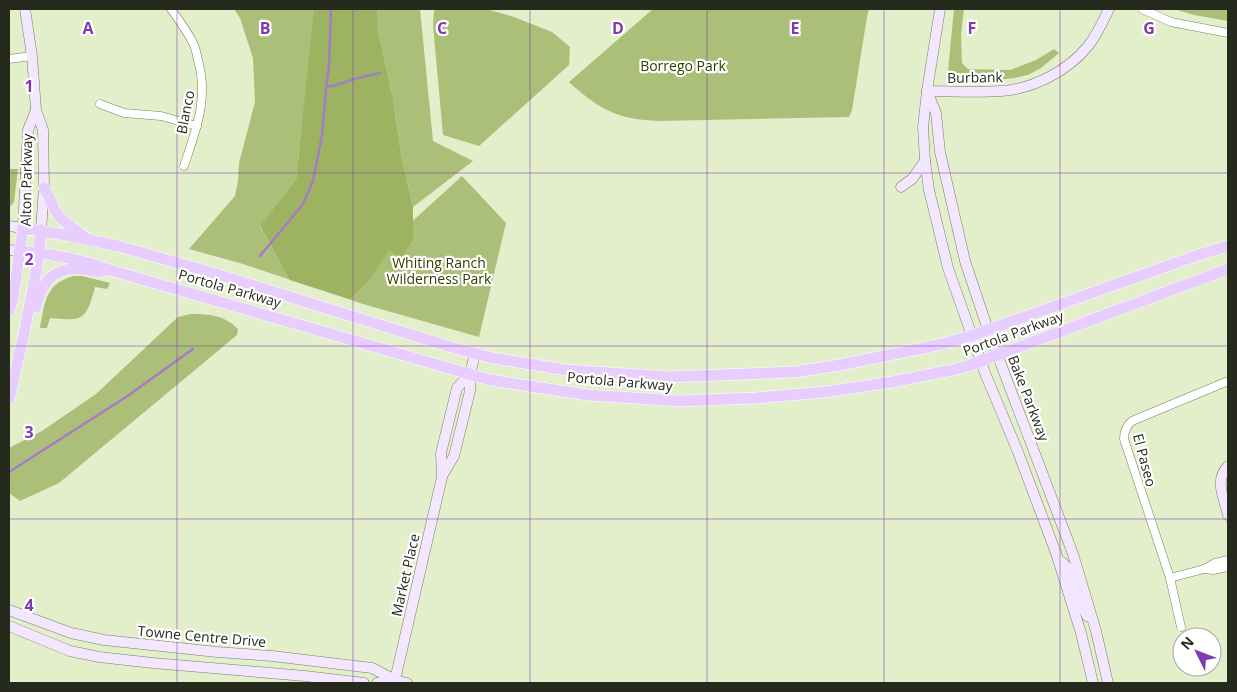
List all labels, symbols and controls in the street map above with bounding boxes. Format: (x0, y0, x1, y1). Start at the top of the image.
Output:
text: A (82, 17, 94, 39)
text: B (260, 17, 270, 39)
text: C (437, 17, 447, 39)
text: D (612, 17, 624, 39)
text: E (791, 17, 800, 39)
text: F (968, 17, 976, 39)
text: G (1143, 17, 1155, 39)
park label: Borrego Park (640, 56, 726, 75)
street label: Burbank (947, 67, 1004, 87)
text: 1 (24, 75, 34, 97)
street label: Blanco (171, 89, 199, 135)
street label: Alton Parkway (16, 132, 36, 227)
text: 2 (24, 248, 34, 270)
park label: Whiting Ranch Wilderness Park (387, 253, 492, 288)
street label: Portola Parkway (177, 264, 284, 312)
street label: Portola Parkway (960, 306, 1067, 360)
street label: Bake Parkway (1004, 352, 1054, 445)
street label: Portola Parkway (566, 367, 675, 395)
text: 3 (24, 421, 34, 443)
street label: El Paseo (1129, 431, 1161, 489)
street label: Market Place (386, 532, 424, 618)
text: 4 (24, 594, 34, 616)
street label: Towne Centre Drive (137, 621, 267, 651)
north arrow (1172, 627, 1222, 677)
text: N (1176, 632, 1198, 654)

